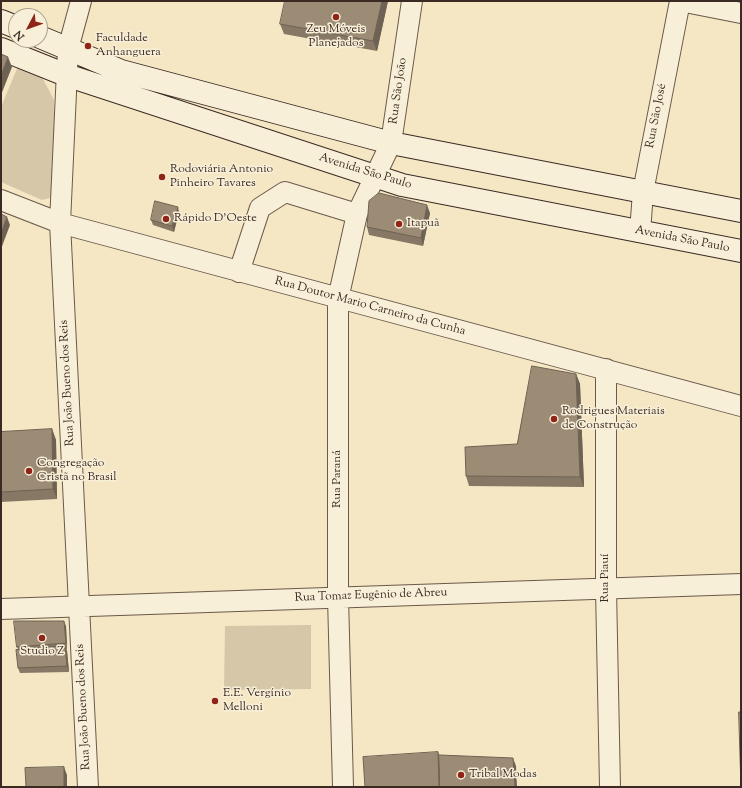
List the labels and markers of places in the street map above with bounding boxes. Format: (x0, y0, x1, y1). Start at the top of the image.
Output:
marker: Zeu Móveis Planejados (331, 12, 341, 22)
place label: Zeu Móveis Planejados (307, 23, 365, 51)
place label: Faculdade Anhanguera (96, 32, 161, 60)
marker: Faculdade Anhanguera (83, 41, 93, 51)
place label: Rodoviária Antonio Pinheiro Tavares (170, 163, 273, 191)
marker: Rodoviária Antonio Pinheiro Tavares (157, 172, 167, 182)
place label: Rápido D'Oeste (174, 212, 257, 226)
marker: Rápido D'Oeste (161, 214, 171, 224)
place label: Itapuã (407, 217, 440, 231)
marker: Itapuã (394, 219, 404, 229)
place label: Rodrigues Materiais de Construção (562, 405, 665, 433)
marker: Rodrigues Materiais de Construção (549, 414, 559, 424)
place label: Congregação Cristã no Brasil (37, 457, 116, 485)
marker: Congregação Cristã no Brasil (24, 466, 34, 476)
marker: Studio Z (37, 633, 47, 643)
place label: Studio Z (20, 645, 64, 659)
place label: E.E. Vergínio Melloni (223, 687, 291, 715)
marker: E.E. Vergínio Melloni (210, 696, 220, 706)
place label: Tribal Modas (469, 768, 537, 782)
marker: Tribal Modas (456, 770, 466, 780)

